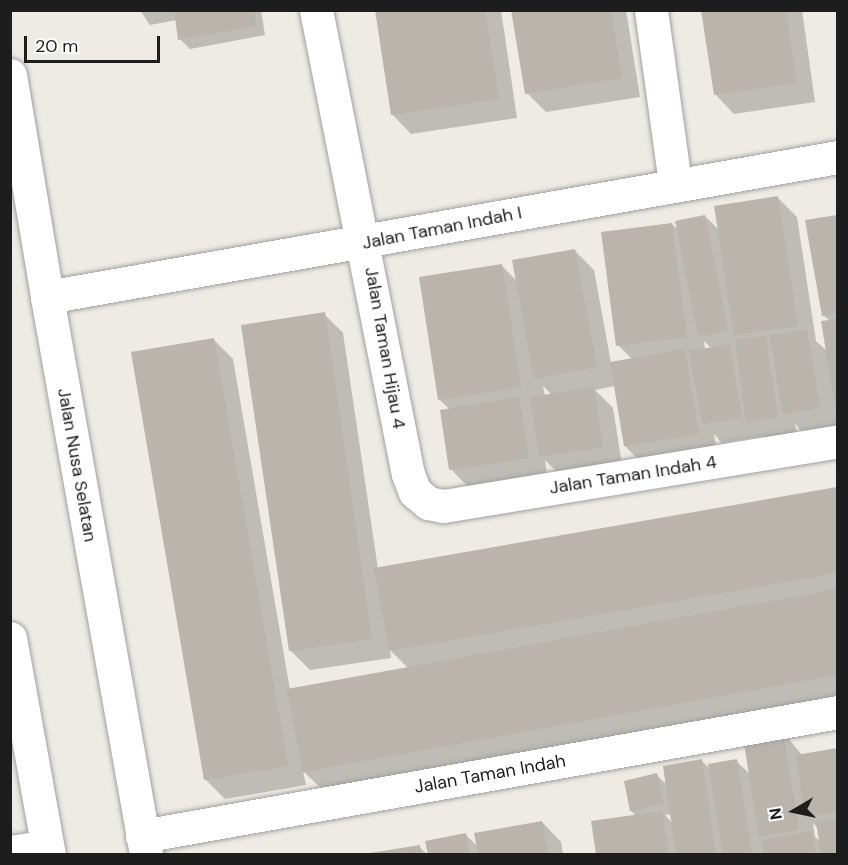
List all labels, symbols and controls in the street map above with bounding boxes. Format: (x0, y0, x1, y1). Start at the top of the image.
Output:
scale bar (27, 24, 164, 62)
text: 20 m (35, 34, 78, 58)
street label: Jalan Taman Indah I (360, 202, 524, 254)
street label: Jalan Taman Hijau 4 (360, 265, 410, 431)
street label: Jalan Nusa Selatan (53, 387, 101, 543)
street label: Jalan Taman Indah 4 (548, 451, 718, 499)
street label: Jalan Taman Indah (413, 750, 567, 798)
north arrow (764, 781, 824, 841)
text: N (764, 806, 787, 821)

